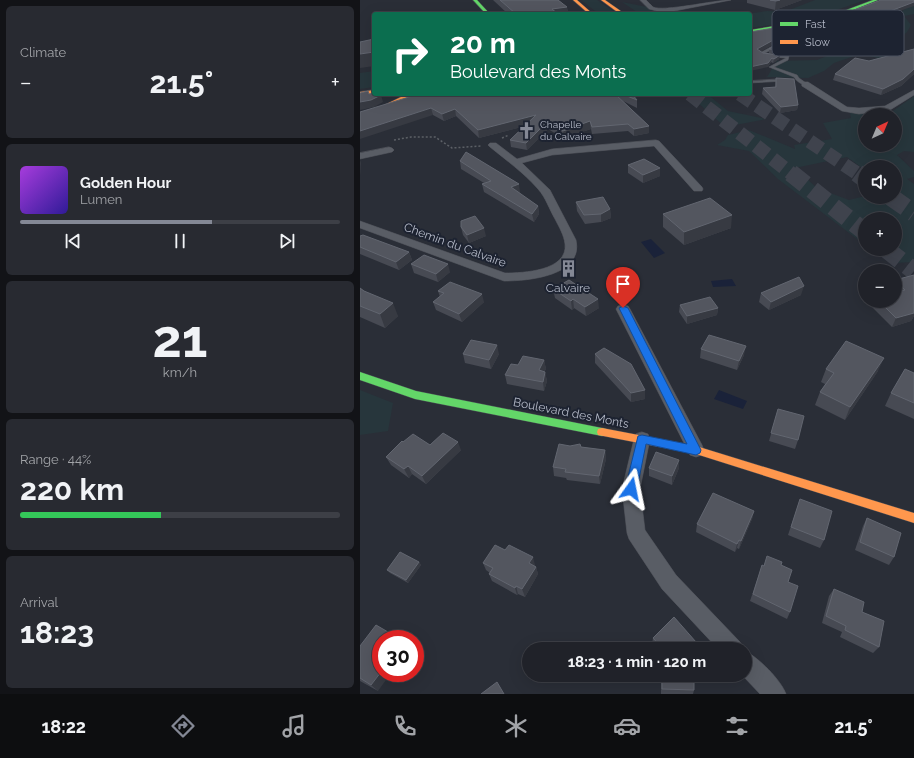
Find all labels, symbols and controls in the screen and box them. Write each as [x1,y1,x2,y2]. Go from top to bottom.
legend [772,10,904,56]
text: Fast [805,18,826,31]
text: 20 m [450,27,516,60]
icon: right [384,28,436,80]
text: Slow [805,36,830,49]
text: Climate [20,45,66,60]
text: Boulevard des Monts [450,61,626,82]
text: 21.5° [150,65,213,100]
text: − [20,69,32,95]
text: + [331,69,340,95]
north arrow [858,108,902,152]
map controls [858,108,902,308]
place label: Chapelle du Calvaire [540,119,592,142]
church icon: Chapelle du Calvaire [517,120,537,140]
button: sound [858,160,902,204]
text: Golden Hour [80,174,171,192]
text: Lumen [80,192,122,207]
button: + [858,212,902,256]
street label: Chemin du Calvaire [402,220,508,270]
icon: previous [62,230,84,252]
icon: pause [169,230,191,252]
icon: next [276,230,298,252]
building icon: Calvaire [558,259,578,279]
button: − [858,264,902,308]
pin [606,267,640,308]
icon: arrive [612,273,634,295]
place label: Calvaire [546,281,590,295]
text: 21 [152,308,208,369]
text: km/h [163,365,197,380]
street label: Boulevard des Monts [512,395,630,431]
text: Range · 44% [20,452,91,467]
position arrow [610,468,652,510]
text: 220 km [20,472,124,507]
text: Arrival [20,595,58,610]
text: 18:23 [20,615,94,650]
speed limit sign: 30 [372,630,424,682]
text: 18:23 · 1 min · 120 m [568,653,706,671]
icon: directions [169,712,197,740]
icon: music [280,712,308,740]
icon: phone [391,712,419,740]
icon: climate [502,712,530,740]
icon: car [613,712,641,740]
icon: filters [723,712,751,740]
text: 18:22 [41,716,86,737]
text: 21.5° [834,716,873,737]

